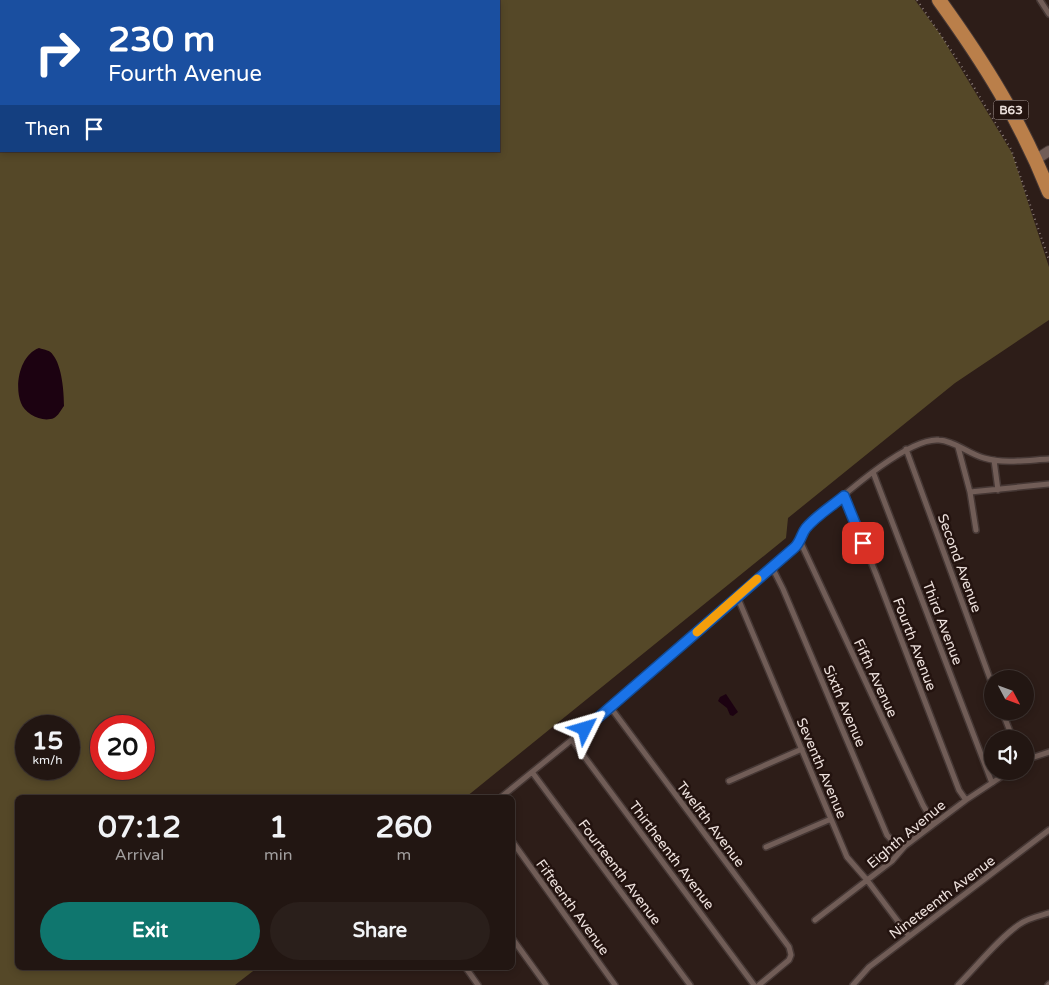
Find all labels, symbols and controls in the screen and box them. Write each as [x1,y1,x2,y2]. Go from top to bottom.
text: 230 m [108,19,215,61]
icon: right [25,20,90,85]
text: Fourth Avenue [108,61,262,87]
road number: B63 [994,100,1028,120]
icon: arrive [80,115,108,143]
text: Then [25,118,70,140]
street label: Second Avenue [934,512,985,615]
pin [842,522,884,564]
icon: arrive [849,529,877,557]
street label: Third Avenue [919,579,966,667]
street label: Fourth Avenue [889,595,940,693]
street label: Fifth Avenue [850,636,901,720]
street label: Sixth Avenue [820,663,869,750]
north arrow [984,670,1034,720]
map controls [984,670,1034,780]
position arrow [558,702,610,754]
speed limit sign: 20 [90,715,155,780]
street label: Seventh Avenue [793,715,850,821]
text: 15 [32,726,63,756]
button: sound [984,730,1034,780]
text: km/h [32,753,63,767]
street label: Twelfth Avenue [673,778,748,871]
street label: Eighth Avenue [864,797,949,872]
street label: Thirtheenth Avenue [625,798,718,913]
text: 07:12 [98,809,181,846]
text: 1 [269,809,288,846]
text: 260 [376,809,432,846]
street label: Fourteenth Avenue [574,816,665,928]
text: Arrival [115,845,164,865]
text: min [264,845,293,865]
text: m [396,845,411,865]
street label: Nineteenth Avenue [886,852,999,943]
street label: Fifteenth Avenue [532,856,613,959]
button: Exit [40,902,260,960]
button: Share [270,902,490,960]

